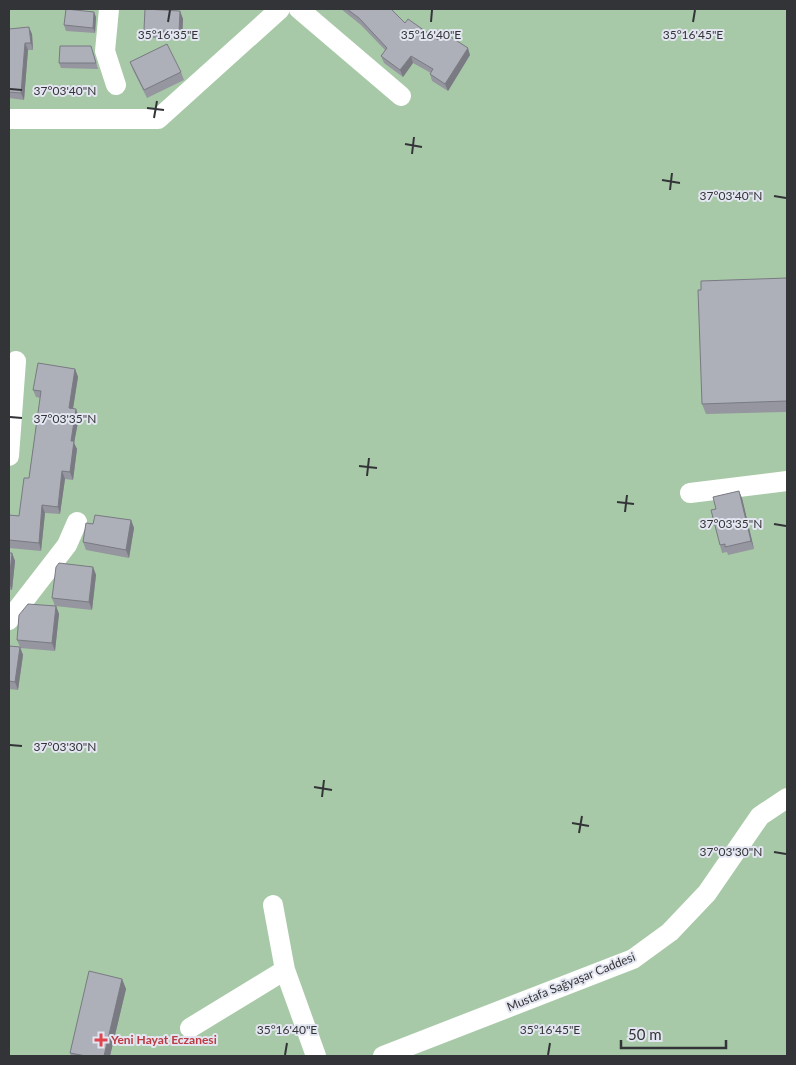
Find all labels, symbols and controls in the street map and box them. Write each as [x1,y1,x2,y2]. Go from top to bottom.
text: 35°16'35"E [138,27,198,42]
text: 35°16'40"E [401,27,461,42]
text: 35°16'45"E [663,27,723,42]
text: 37°03'40"N [34,83,96,98]
text: 37°03'40"N [700,188,762,203]
text: 37°03'35"N [34,411,96,426]
text: 37°03'35"N [700,516,762,531]
text: 37°03'30"N [34,739,96,754]
text: 37°03'30"N [700,844,762,859]
street label: Mustafa Sağyaşar Caddesi [504,949,637,1014]
scale bar [621,1018,726,1050]
text: 35°16'40"E [257,1022,317,1037]
text: 35°16'45"E [520,1022,580,1037]
text: 50 m [628,1025,662,1043]
place label: Yeni Hayat Eczanesi [110,1032,217,1047]
marker: Yeni Hayat Eczanesi [95,1034,107,1046]

